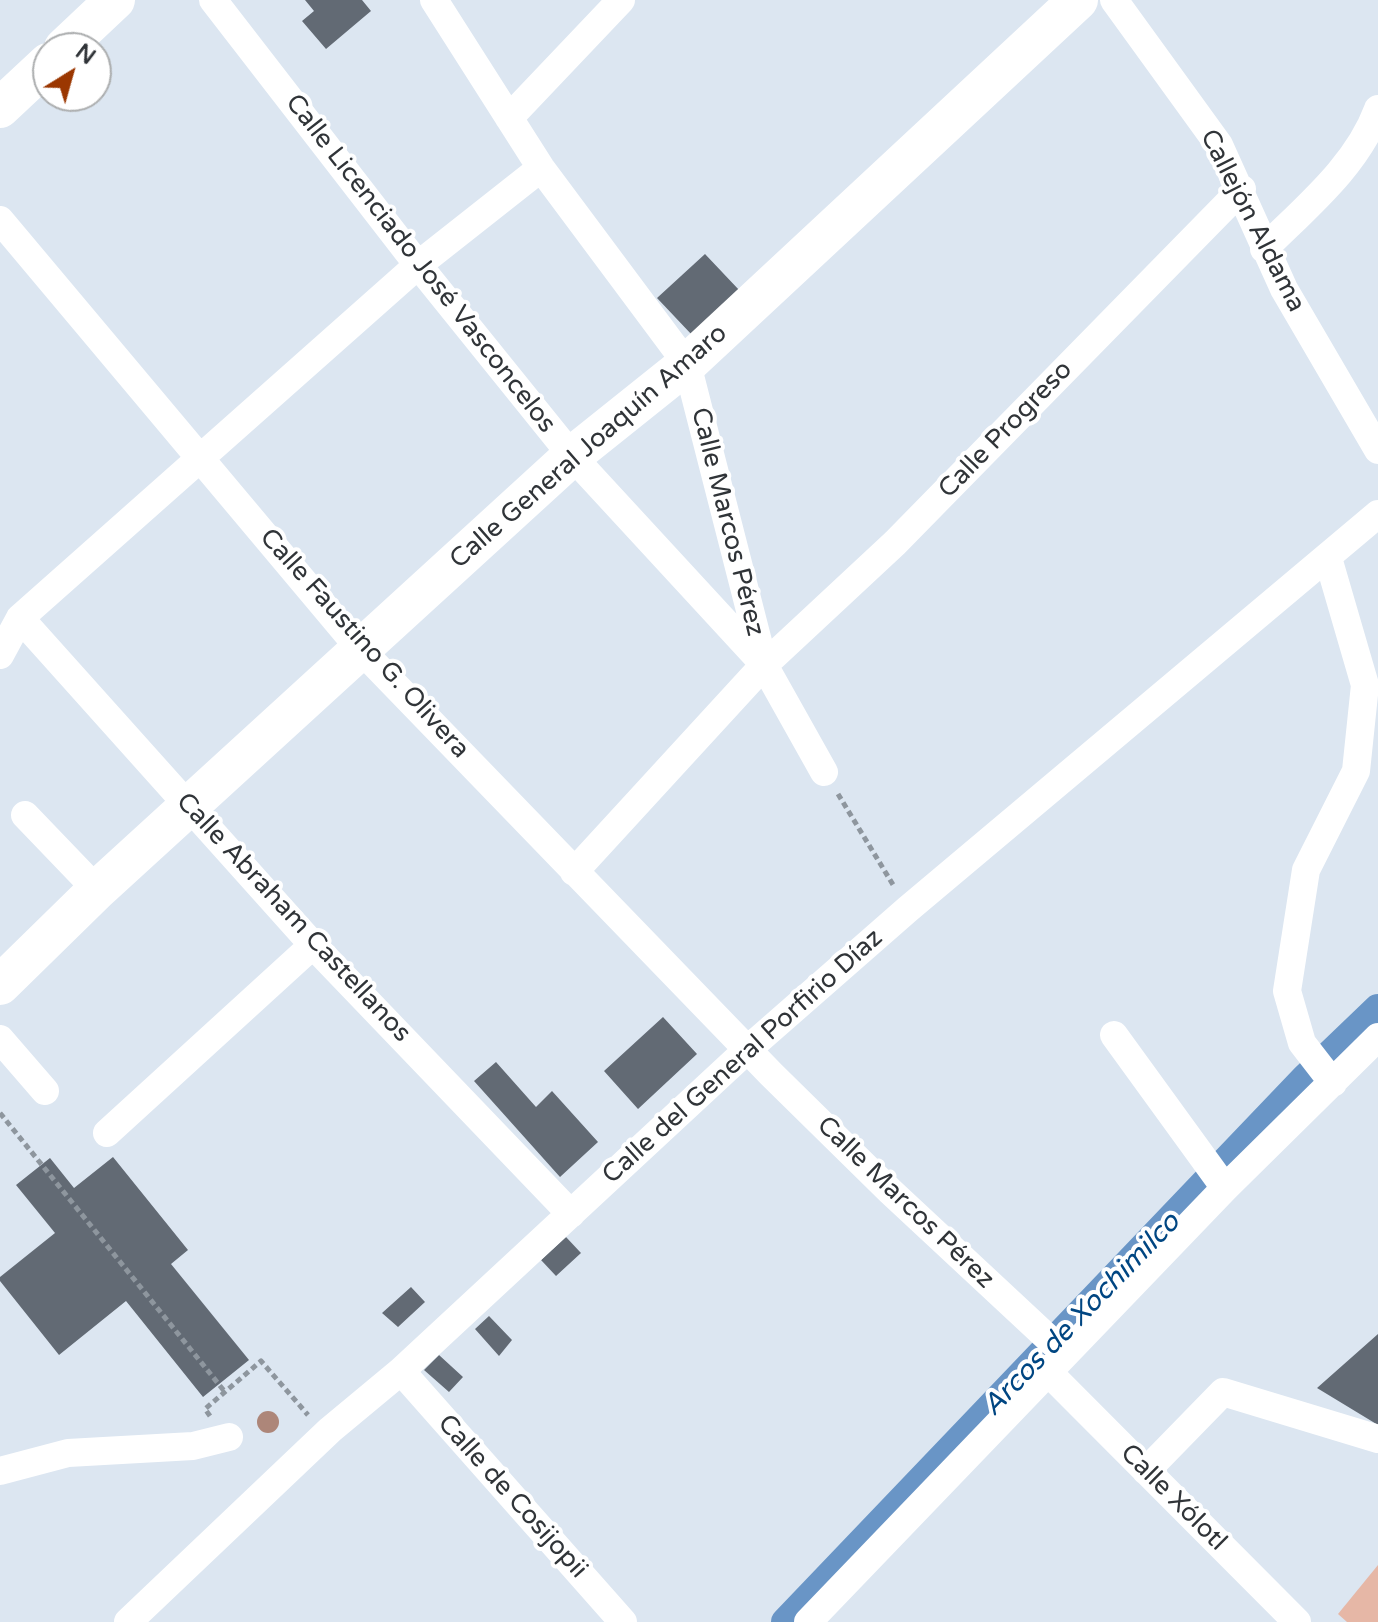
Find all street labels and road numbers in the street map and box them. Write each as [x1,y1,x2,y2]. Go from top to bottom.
street label: Calle Licenciado José Vasconcelos [278,89,562,439]
street label: Callejón Aldama [1193,125,1311,317]
street label: Calle General Joaquín Amaro [444,318,734,576]
street label: Calle Progreso [933,355,1079,505]
street label: Calle Marcos Pérez [684,405,770,639]
street label: Calle Faustino G. Olivera [253,523,475,765]
street label: Calle Abraham Castellanos [169,787,417,1049]
street label: Calle del General Porfirio Díaz [597,923,889,1191]
street label: Calle Marcos Pérez [810,1110,1000,1296]
street label: Calle de Cosijopii [430,1409,594,1585]
street label: Calle Xólotl [1113,1438,1233,1558]

